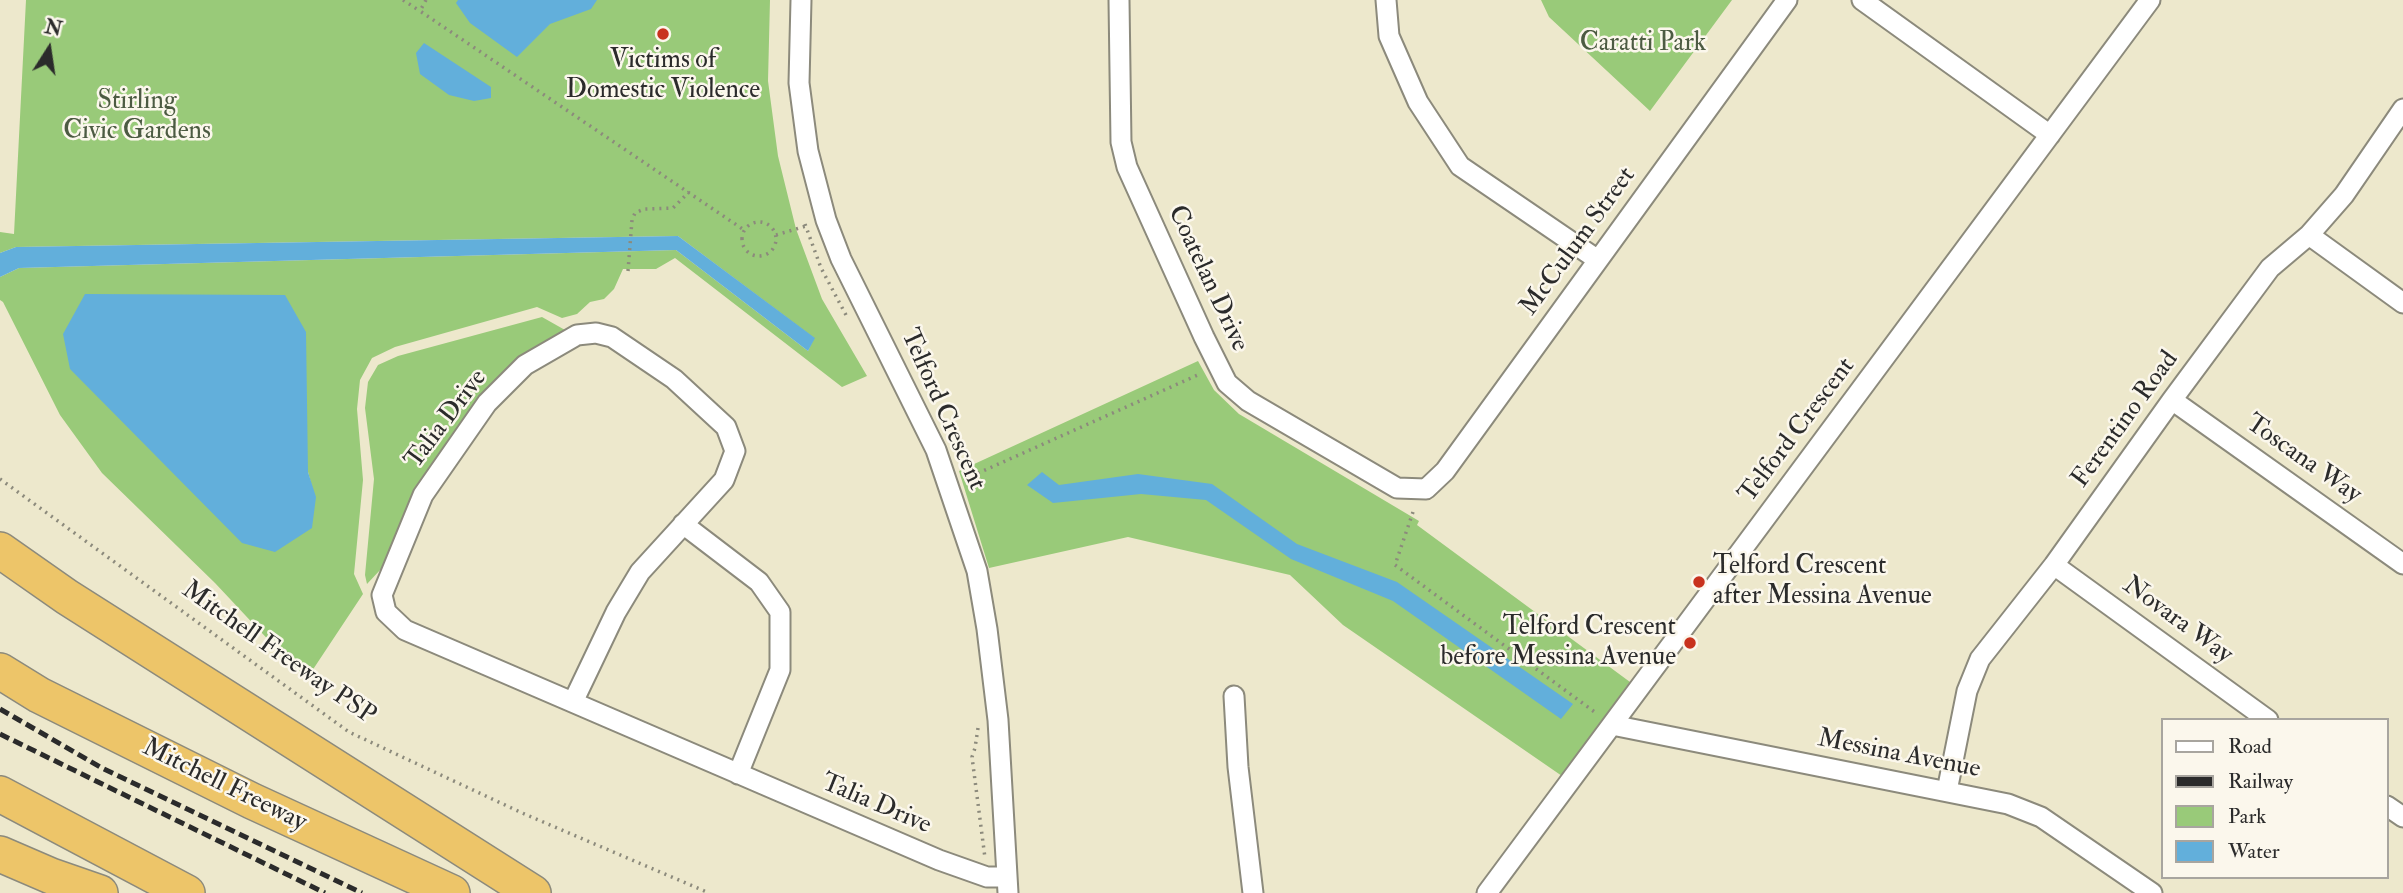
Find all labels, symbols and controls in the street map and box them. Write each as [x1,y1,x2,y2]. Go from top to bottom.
north arrow [14,14,84,84]
text: N [43,15,64,42]
marker: Victims of Domestic Violence [655,26,671,42]
park label: Caratti Park [1580,28,1706,60]
place label: Victims of Domestic Violence [566,45,760,106]
park label: Stirling Civic Gardens [63,86,211,148]
street label: McCulum Street [1515,162,1643,322]
street label: Coatelan Drive [1160,201,1254,357]
street label: Telford Crescent [892,324,992,496]
street label: Ferentino Road [2066,346,2186,494]
street label: Telford Crescent [1733,352,1863,510]
street label: Talia Drive [400,364,494,476]
street label: Toscana Way [2239,409,2367,511]
place label: Telford Crescent after Messina Avenue [1713,551,1932,612]
street label: Novara Way [2116,571,2238,671]
marker: Telford Crescent after Messina Avenue [1691,574,1707,590]
street label: Mitchell Freeway PSP [175,575,381,733]
place label: Telford Crescent before Messina Avenue [1440,612,1676,674]
marker: Telford Crescent before Messina Avenue [1682,635,1698,651]
legend [2162,718,2389,879]
street label: Messina Avenue [1815,724,1983,786]
street label: Mitchell Freeway [137,733,311,839]
text: Road [2228,733,2272,760]
street label: Talia Drive [816,768,936,842]
text: Railway [2228,768,2293,795]
text: Park [2228,803,2266,830]
text: Water [2228,838,2280,865]

